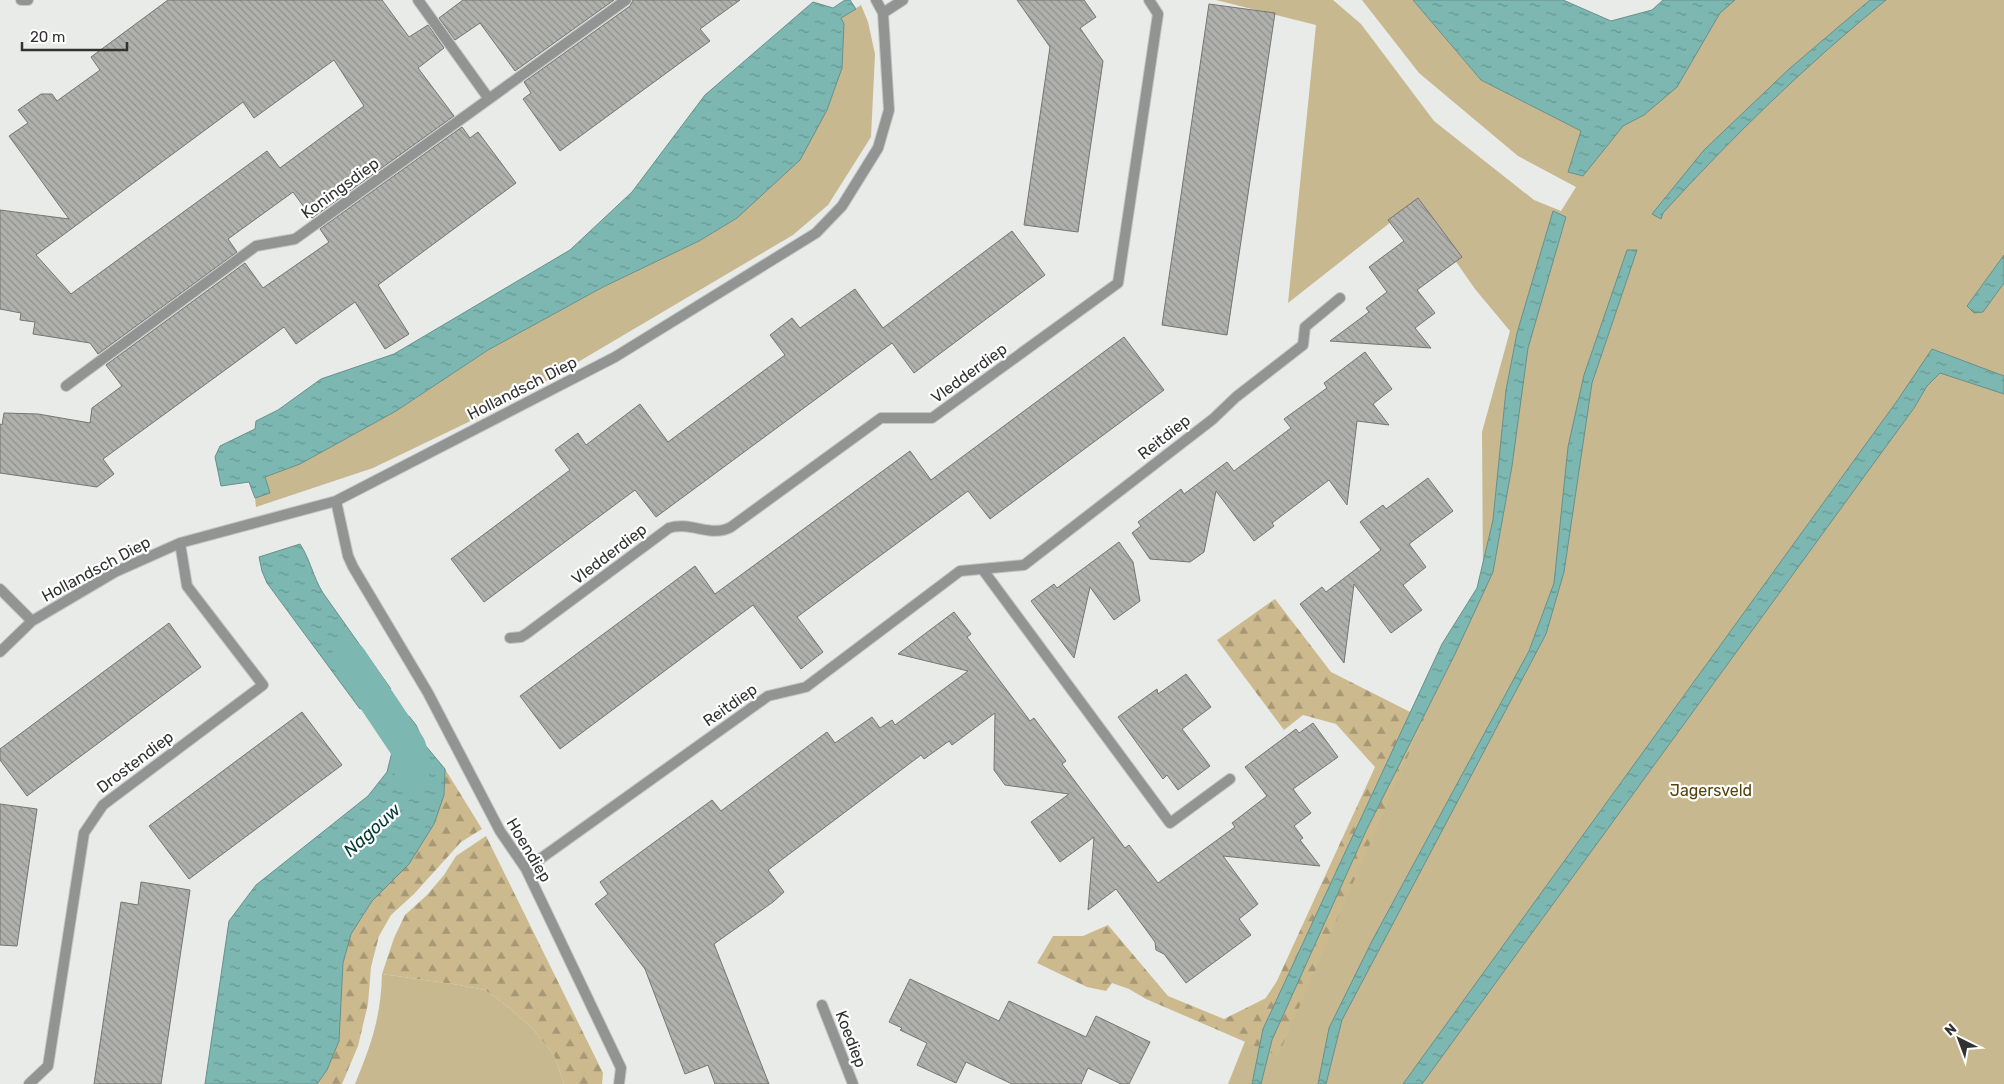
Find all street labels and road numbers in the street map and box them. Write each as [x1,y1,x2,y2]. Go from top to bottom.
street label: Koningsdiep [298,154,382,222]
street label: Vledderdiep [927,339,1011,407]
street label: Hollandsch Diep [464,352,580,424]
street label: Reitdiep [1134,411,1194,463]
street label: Vledderdiep [568,520,650,588]
street label: Hollandsch Diep [38,532,154,606]
street label: Reitdiep [699,680,761,730]
street label: Drostendiep [93,727,177,797]
street label: Hoendiep [503,815,555,885]
street label: Koediep [832,1008,870,1070]

